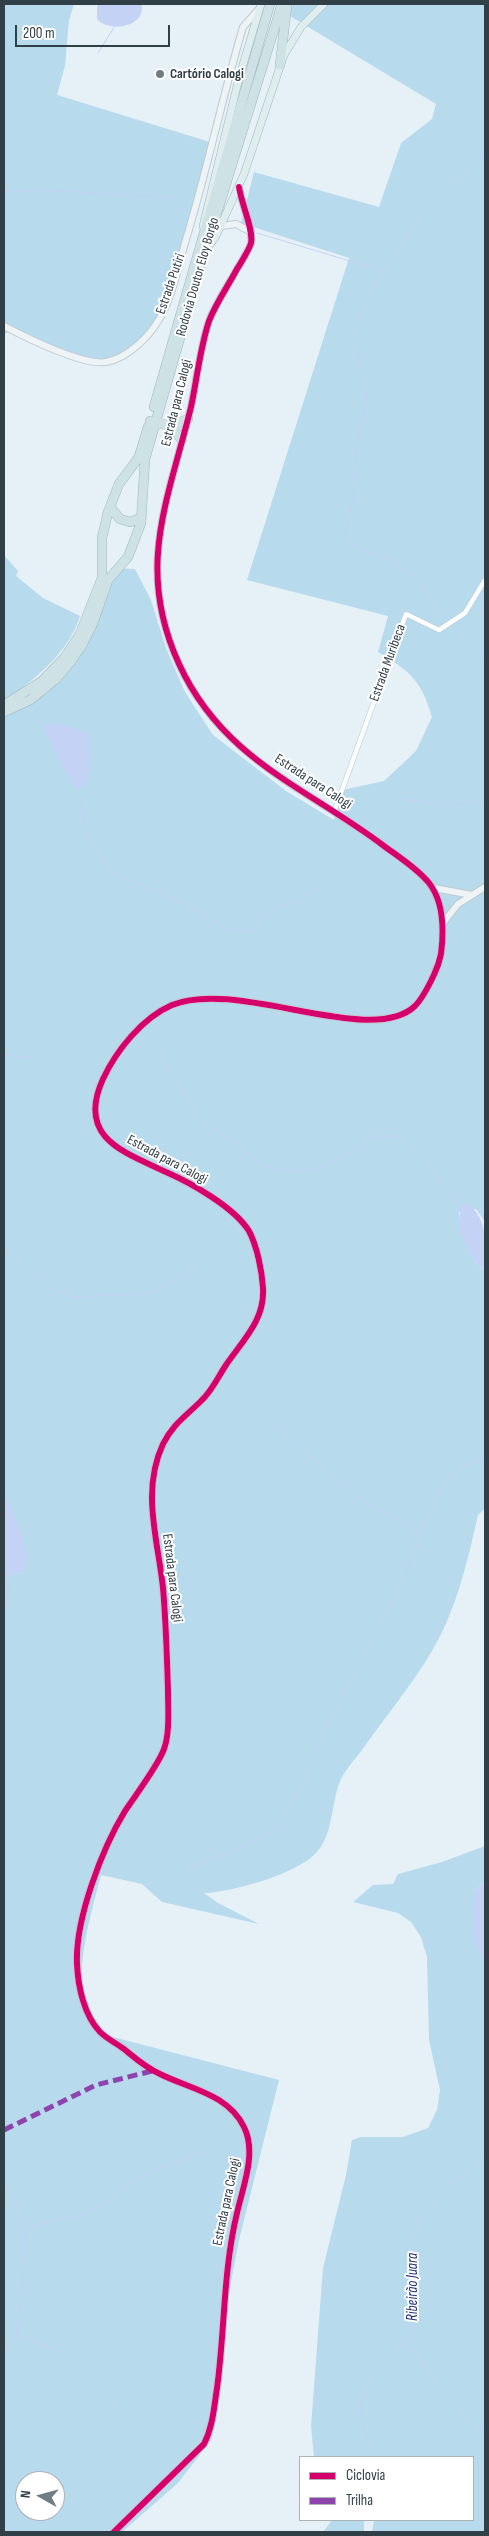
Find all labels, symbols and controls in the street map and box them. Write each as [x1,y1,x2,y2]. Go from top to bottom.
scale bar [18,15,172,47]
text: 200 m [23,24,55,43]
place label: Cartório Calogi [170,66,244,82]
marker: Cartório Calogi [154,68,166,80]
street label: Rodovia Doutor Eloy Borgo [173,216,223,338]
street label: Estrada Putiri [153,252,189,316]
street label: Estrada para Calogi [158,358,196,448]
street label: Estrada Muribeca [366,622,410,704]
street label: Estrada para Calogi [271,751,355,813]
street label: Estrada para Calogi [124,1132,210,1188]
street label: Estrada para Calogi [158,1533,186,1623]
street label: Estrada para Calogi [210,2157,244,2247]
water label: Ribeirão Juara [404,2253,422,2321]
legend [299,2456,474,2521]
text: Ciclovia [346,2466,385,2485]
north arrow [15,2471,65,2521]
text: N [17,2489,34,2499]
text: Trilha [346,2491,373,2510]

